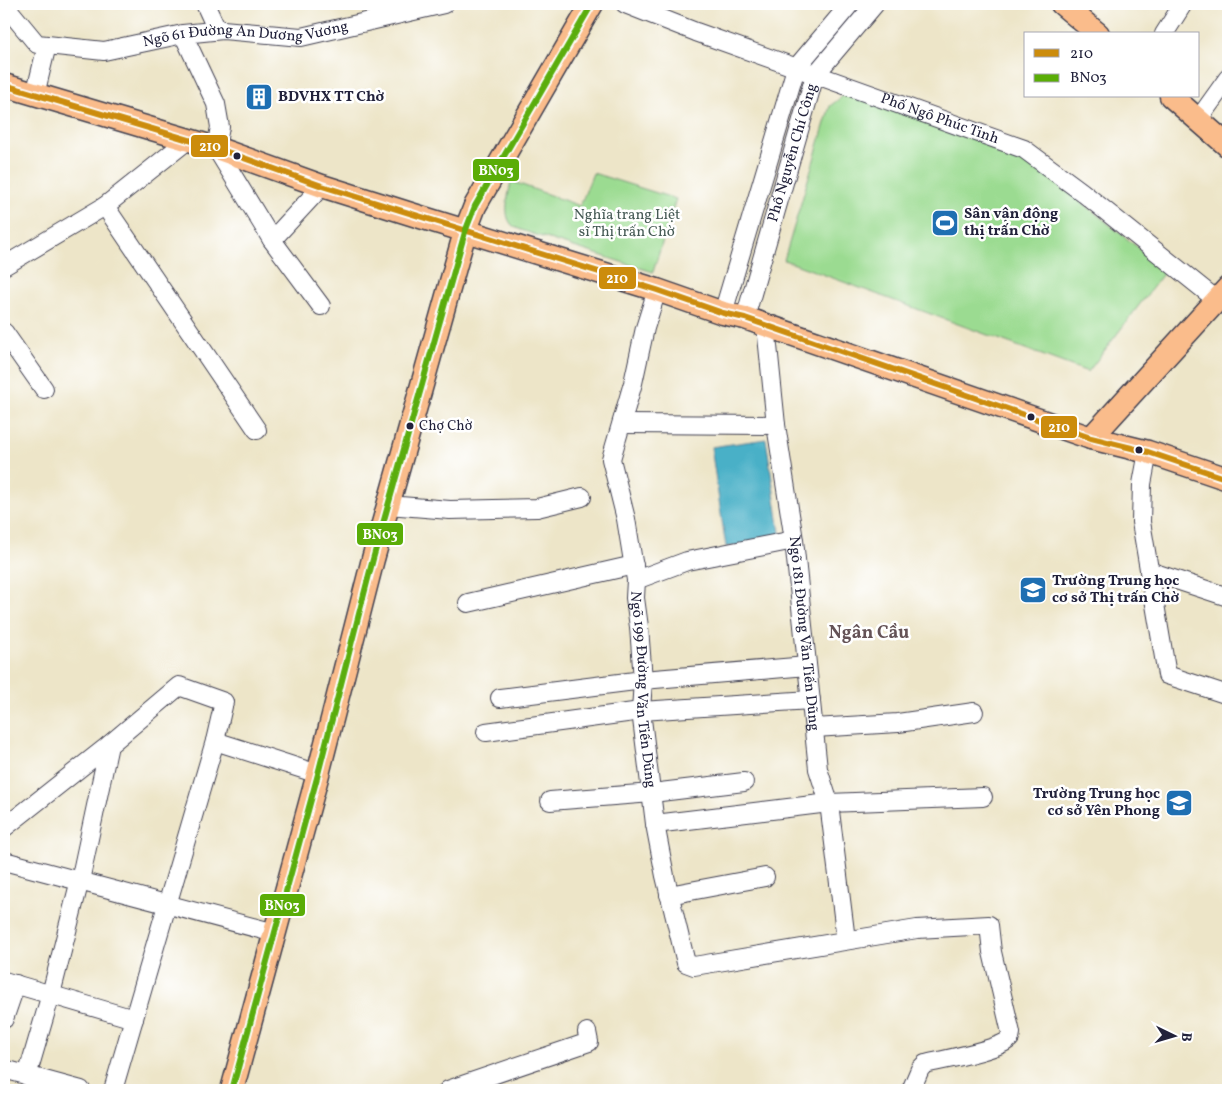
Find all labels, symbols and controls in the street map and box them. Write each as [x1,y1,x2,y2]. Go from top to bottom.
street label: Ngõ 61 Đường An Dương Vương [141,16,350,53]
legend [1024,32,1200,98]
text: 210 [1070,44,1093,65]
text: BN03 [1070,68,1107,89]
street label: Phố Nguyễn Chí Công [763,81,823,224]
building icon: BDVHX TT Chờ [244,82,274,112]
place label: BDVHX TT Chờ [278,87,385,108]
street label: Phố Ngô Phúc Tinh [878,88,1002,150]
line badge: 210 [190,134,229,158]
text: 210 [199,138,221,157]
unlabelled marker [232,151,242,161]
line badge: BN03 [472,158,520,182]
text: BN03 [478,162,514,181]
place label: Sân vận động thị trấn Chờ [964,204,1058,242]
park label: Nghĩa trang Liệt sĩ Thị trấn Chờ [574,205,680,243]
sports icon: Sân vận động thị trấn Chờ [930,208,960,238]
line badge: 210 [598,266,637,290]
text: 210 [606,270,628,289]
unlabelled marker [1026,412,1036,422]
line badge: 210 [1040,415,1078,439]
place label: Chợ Chờ [419,417,473,436]
text: 210 [1048,419,1070,438]
marker: Chợ Chờ [405,421,415,431]
unlabelled marker [1134,445,1144,455]
line badge: BN03 [356,522,404,546]
text: BN03 [362,526,398,545]
street label: Ngõ 181 Đường Văn Tiến Dũng [783,535,824,732]
place label: Trường Trung học cơ sở Thị trấn Chờ [1052,571,1179,609]
school or university icon: Trường Trung học cơ sở Thị trấn Chờ [1018,575,1048,605]
street label: Ngõ 199 Đường Văn Tiến Dũng [624,590,661,790]
district label: Ngân Cầu [829,621,909,646]
place label: Trường Trung học cơ sở Yên Phong [1033,784,1160,822]
school or university icon: Trường Trung học cơ sở Yên Phong [1164,788,1194,818]
line badge: BN03 [259,893,306,917]
text: BN03 [264,897,300,916]
north arrow [1150,1012,1200,1062]
text: B [1176,1031,1195,1043]

